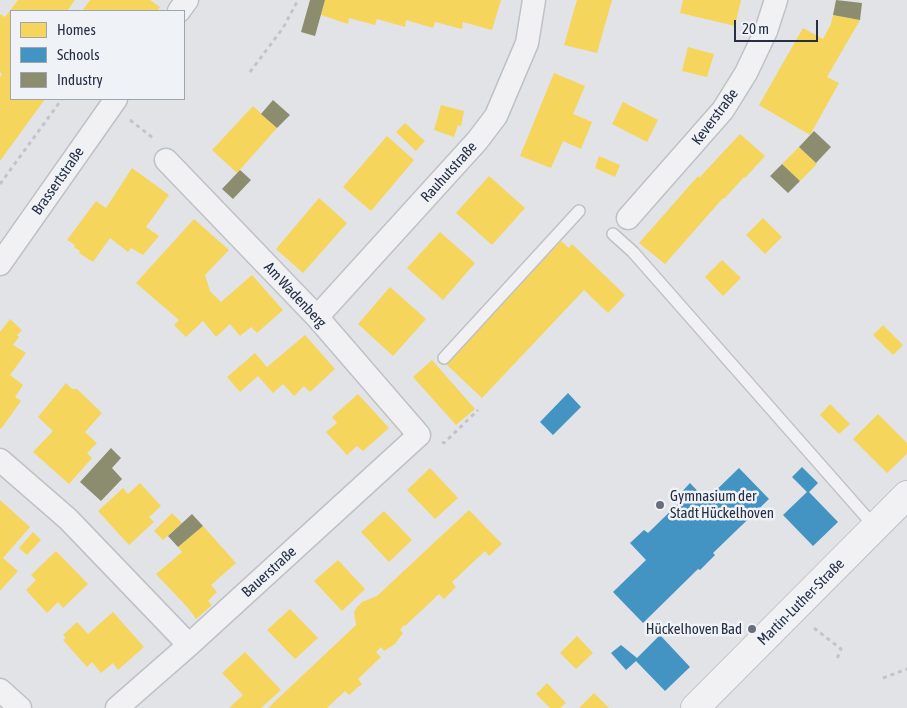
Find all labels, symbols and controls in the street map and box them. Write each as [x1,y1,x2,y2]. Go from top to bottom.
legend [10,10,185,100]
scale bar [737,10,821,42]
text: 20 m [742,20,769,37]
text: Homes [57,21,96,38]
text: Schools [57,46,100,63]
text: Industry [57,71,103,88]
street label: Keverstraße [688,85,742,149]
street label: Rauhutstraße [417,138,481,206]
street label: Brassertstraße [28,144,88,218]
street label: Am Wadenberg [260,258,330,332]
place label: Gymnasium der Stadt Hückelhoven [670,487,774,522]
marker: Gymnasium der Stadt Hückelhoven [654,499,666,511]
street label: Bauerstraße [238,543,300,601]
street label: Martin-Luther-Straße [754,555,848,649]
place label: Hückelhoven Bad [646,620,742,638]
marker: Hückelhoven Bad [746,623,758,635]

